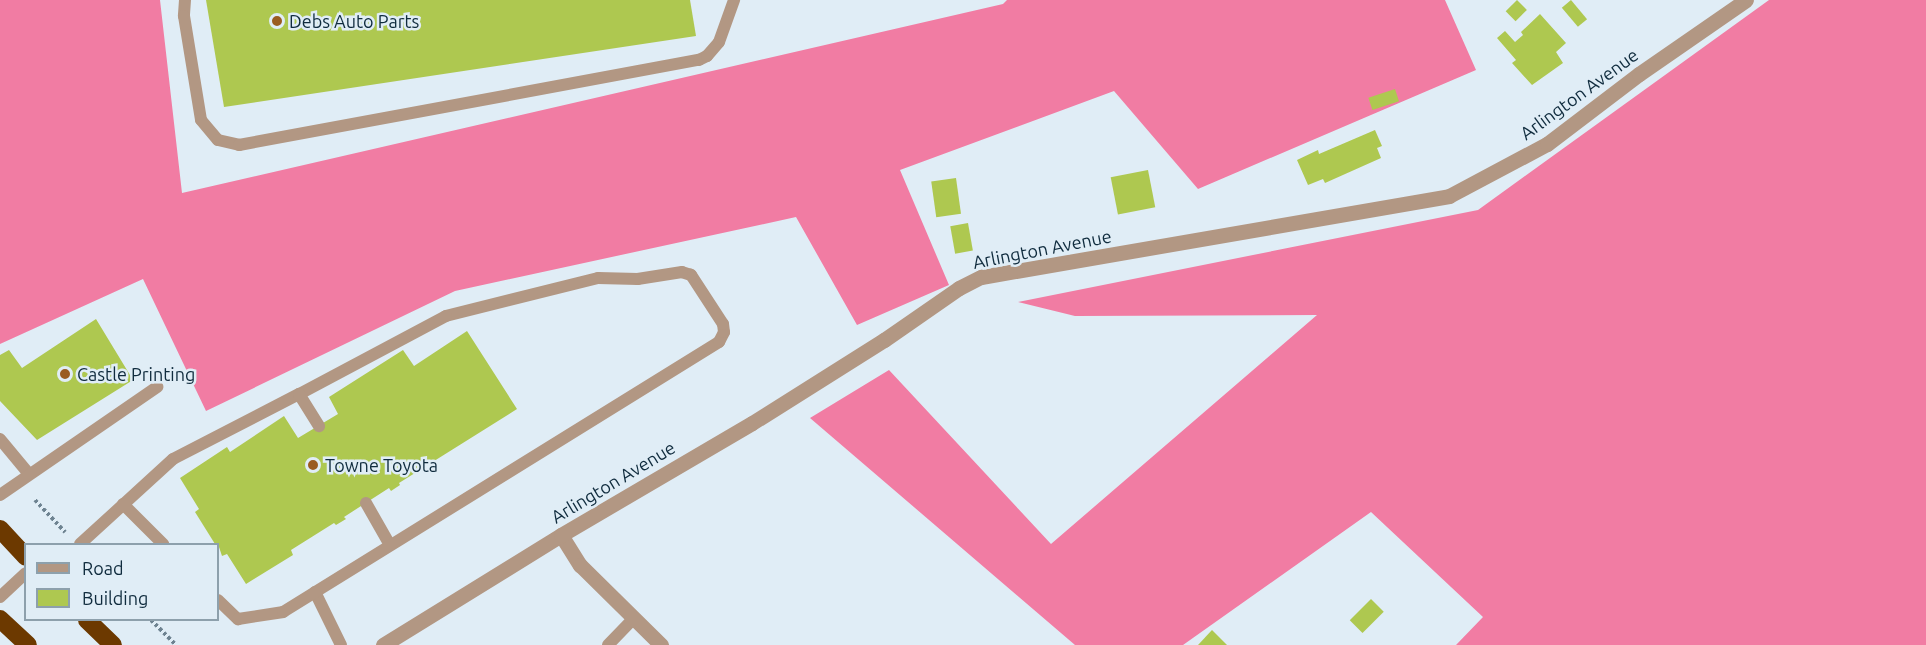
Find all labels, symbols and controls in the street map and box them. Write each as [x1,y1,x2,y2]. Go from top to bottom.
place label: Debs Auto Parts [289,10,419,32]
marker: Debs Auto Parts [270,14,284,28]
street label: Arlington Avenue [1516,44,1642,144]
street label: Arlington Avenue [971,225,1113,273]
place label: Castle Printing [77,363,195,385]
marker: Castle Printing [58,367,72,381]
street label: Arlington Avenue [547,436,679,528]
place label: Towne Toyota [325,454,438,476]
marker: Towne Toyota [306,458,320,472]
legend [24,543,219,621]
text: Road [82,558,124,578]
text: Building [82,588,148,608]

